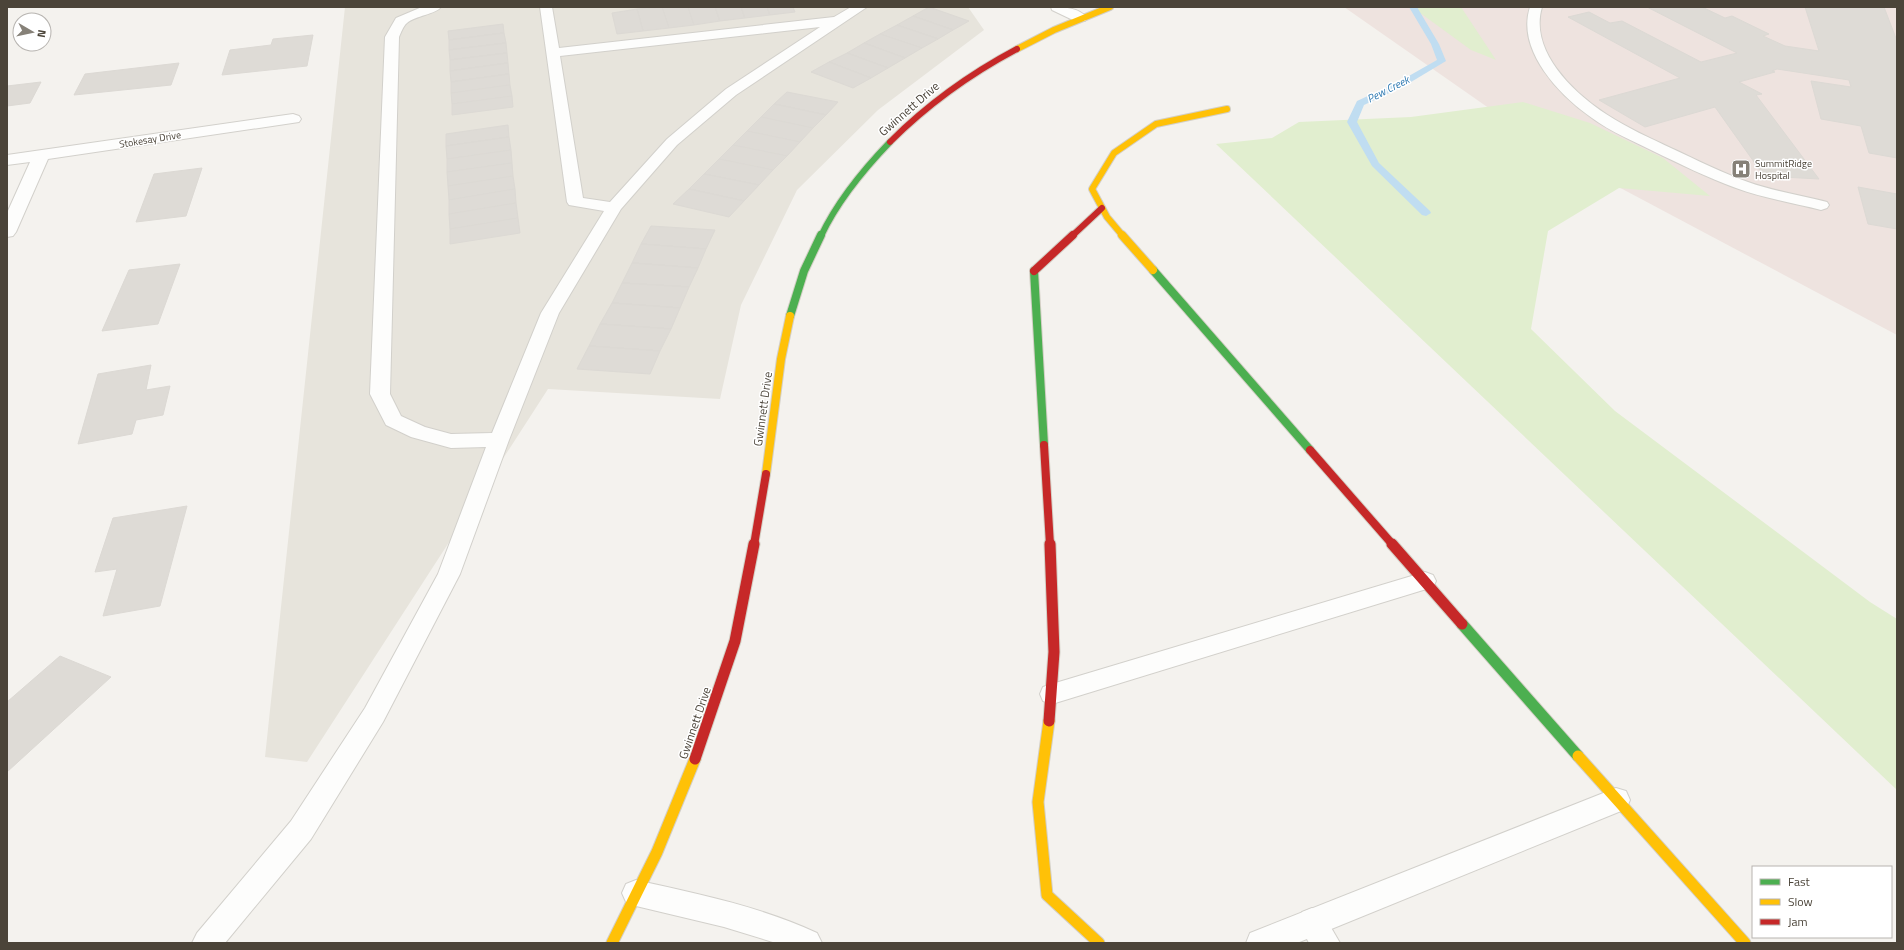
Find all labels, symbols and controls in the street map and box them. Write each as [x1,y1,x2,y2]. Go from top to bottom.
north arrow [12,12,52,52]
text: N [33,29,50,39]
water label: Pew Creek [1364,71,1413,106]
street label: Gwinnett Drive [874,77,943,140]
street label: Stokesay Drive [118,127,182,152]
place label: SummitRidge Hospital [1755,156,1812,183]
hospital icon: SummitRidge Hospital [1730,158,1752,180]
street label: Gwinnett Drive [748,370,777,448]
street label: Gwinnett Drive [673,684,716,762]
legend [1752,866,1892,938]
text: Fast [1788,872,1811,891]
text: Slow [1788,892,1813,911]
text: Jam [1788,912,1808,931]

